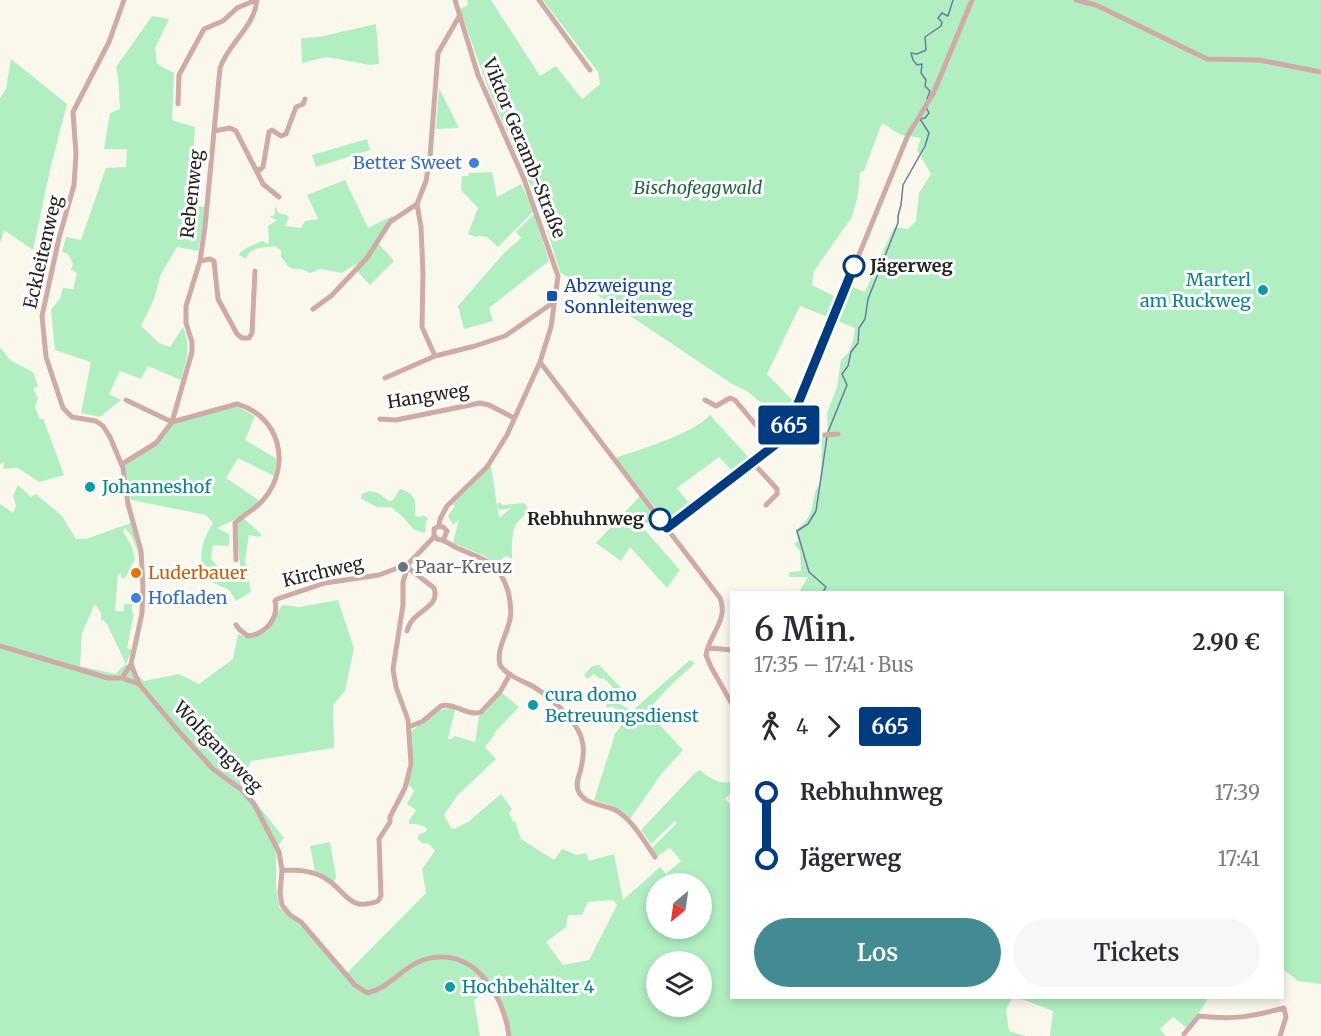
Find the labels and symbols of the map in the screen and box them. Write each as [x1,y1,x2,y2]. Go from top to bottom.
street label: Viktor Geramb-Straße [477,53,571,241]
street label: Rebenweg [175,148,208,240]
place label: Better Sweet [353,151,462,174]
marker: Better Sweet [467,156,481,170]
park label: Bischofeggwald [634,176,763,199]
street label: Eckleitenweg [18,193,67,311]
place label: Jägerweg [869,254,953,277]
marker: Jägerweg [843,255,865,277]
place label: Marterl am Ruckweg [1140,268,1251,312]
place label: Abzweigung Sonnleitenweg [563,274,693,318]
marker: Marterl am Ruckweg [1256,283,1270,297]
marker: Abzweigung Sonnleitenweg [545,289,559,303]
street label: Hangweg [385,378,471,413]
line badge: 665 [754,406,824,444]
place label: Johanneshof [101,475,212,498]
marker: Johanneshof [83,480,97,494]
place label: Rebhuhnweg [527,507,644,530]
marker: Rebhuhnweg [649,508,671,530]
street label: Kirchweg [280,551,366,592]
place label: Paar-Kreuz [415,555,512,578]
marker: Paar-Kreuz [396,560,410,574]
place label: Luderbauer [148,561,247,584]
marker: Luderbauer [129,566,143,580]
place label: Hofladen [148,586,228,609]
marker: Hofladen [129,591,143,605]
place label: cura domo Betreuungsdienst [545,683,699,727]
street label: Wolfgangweg [168,695,268,797]
marker: cura domo Betreuungsdienst [526,698,540,712]
north arrow [646,873,712,939]
place label: Hochbehälter 4 [462,975,595,998]
marker: Hochbehälter 4 [443,980,457,994]

